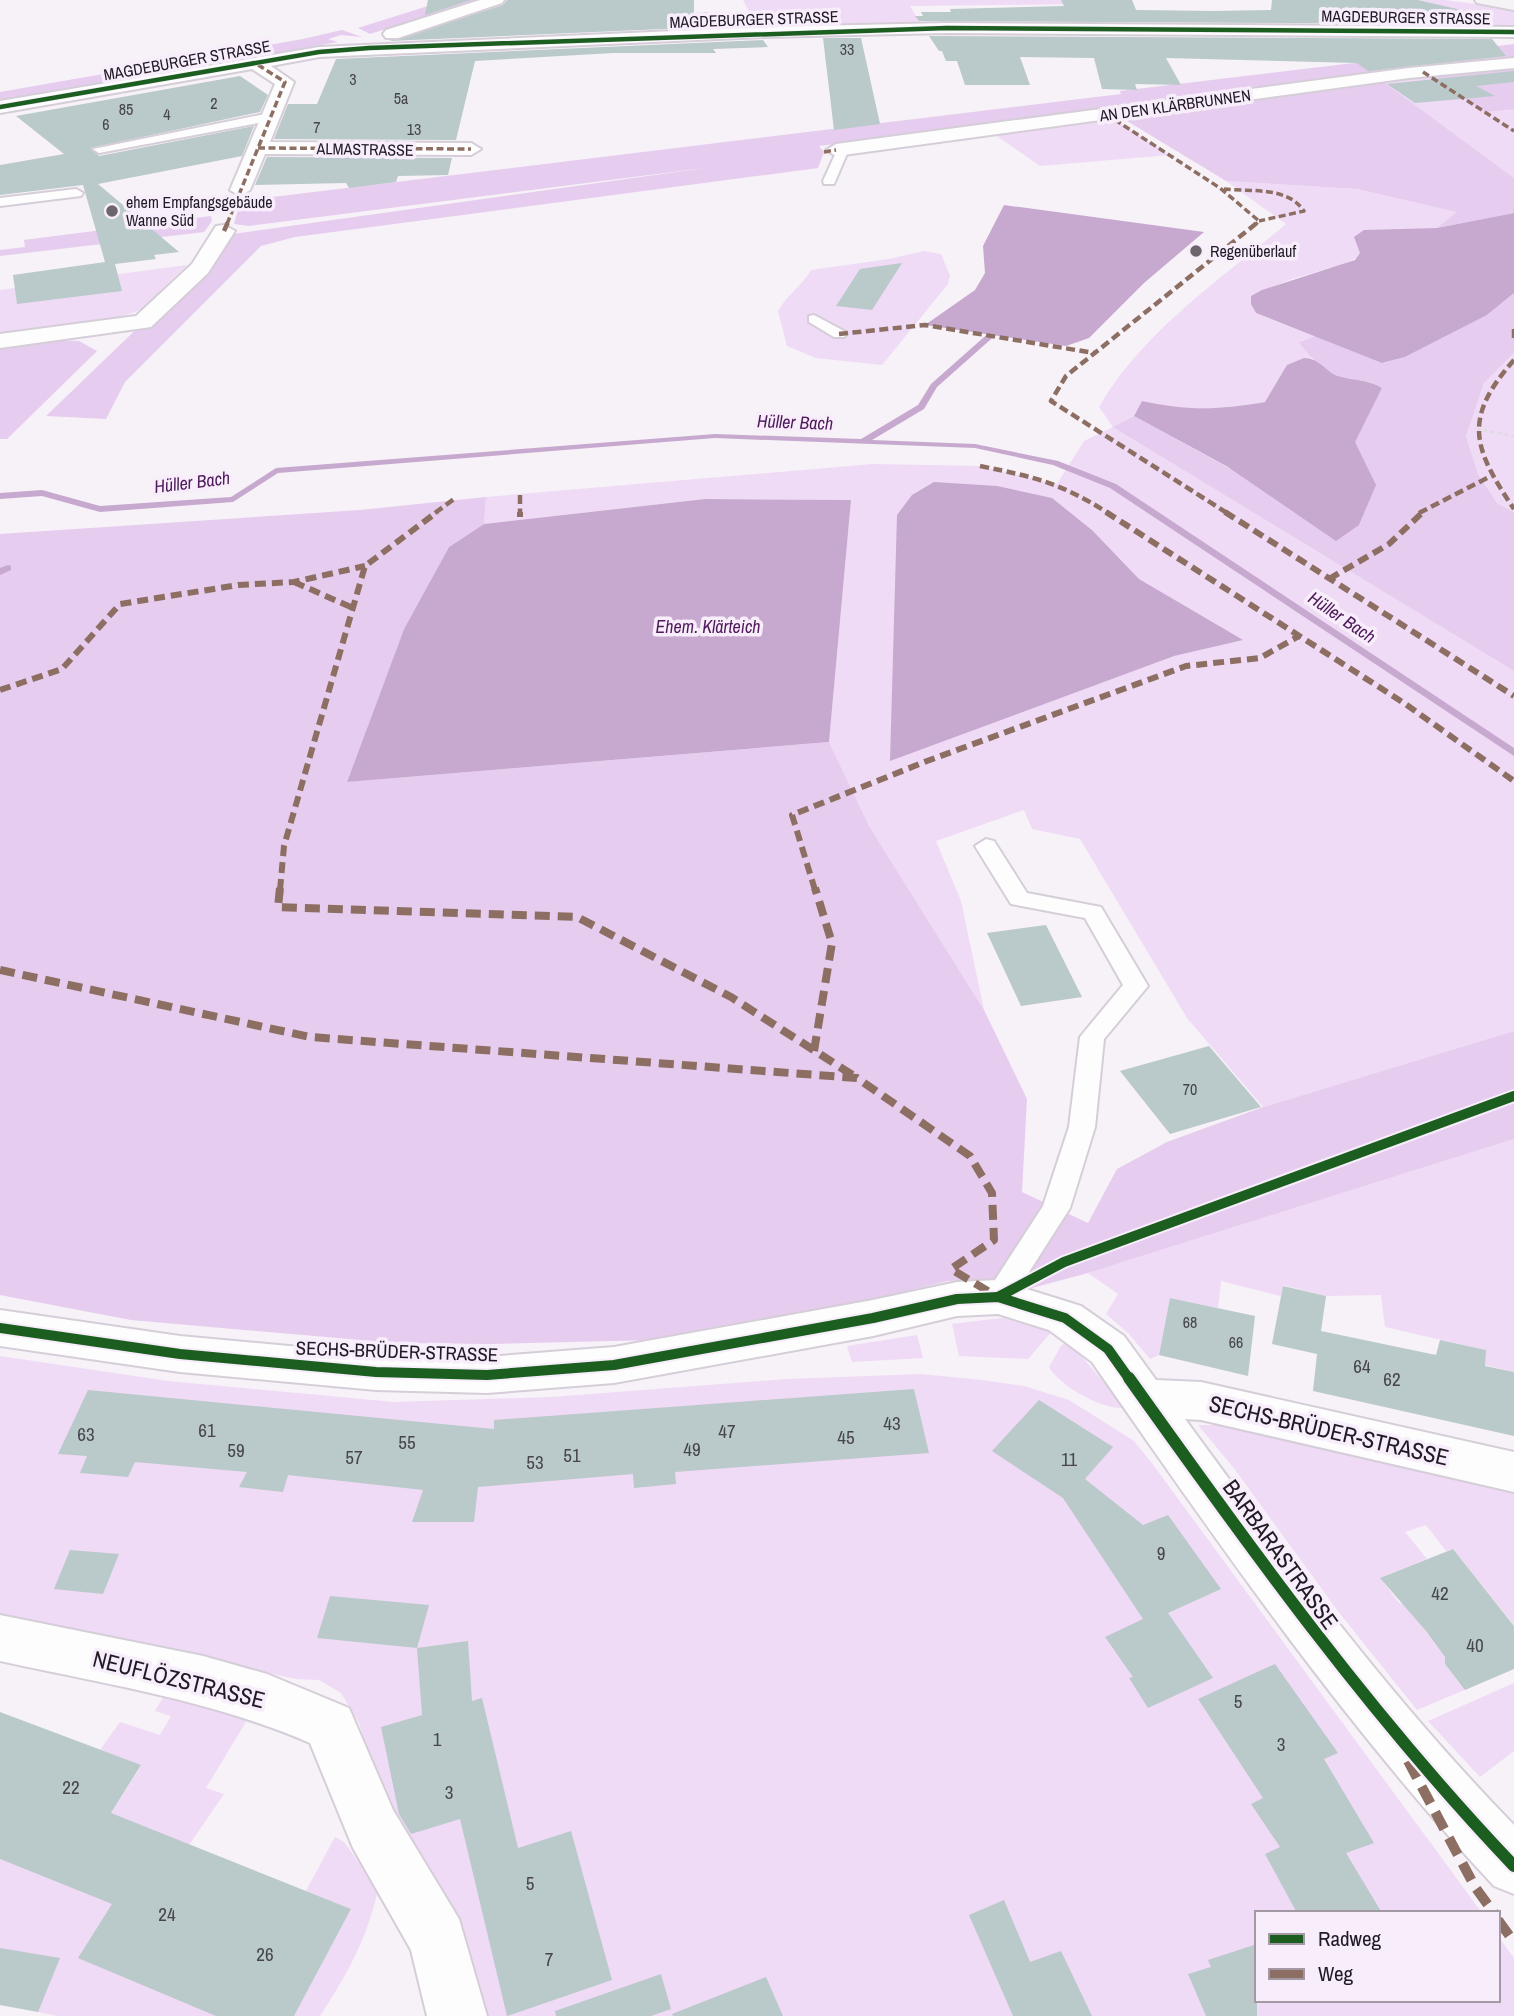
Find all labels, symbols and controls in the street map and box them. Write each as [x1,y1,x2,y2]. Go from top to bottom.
street label: MAGDEBURGER STRASSE [669,5,839,33]
street label: MAGDEBURGER STRASSE [1321,5,1491,29]
street label: MAGDEBURGER STRASSE [102,34,272,86]
house number: 33 [840,38,854,60]
house number: 3 [349,68,357,90]
street label: AN DEN KLÄRBRUNNEN [1097,84,1252,127]
house number: 5a [394,87,409,109]
house number: 2 [210,92,218,114]
house number: 85 [119,98,133,120]
house number: 4 [163,103,171,125]
house number: 6 [102,113,110,135]
house number: 7 [313,116,321,138]
house number: 13 [407,118,421,140]
street label: ALMASTRASSE [315,137,414,161]
place label: ehem Empfangsgebäude Wanne Süd [126,191,273,231]
marker: ehem Empfangsgebäude Wanne Süd [104,203,120,219]
place label: Regenüberlauf [1210,240,1296,262]
marker: Regenüberlauf [1188,243,1204,259]
water label: Hüller Bach [756,408,834,436]
water label: Hüller Bach [153,465,231,499]
water label: Hüller Bach [1303,585,1381,649]
water label: Ehem. Klärteich [655,614,761,639]
house number: 70 [1183,1078,1197,1100]
house number: 68 [1183,1311,1197,1333]
house number: 66 [1229,1331,1243,1353]
street label: SECHS-BRÜDER-STRASSE [295,1334,499,1368]
house number: 64 [1353,1353,1371,1379]
house number: 62 [1383,1366,1401,1392]
street label: SECHS-BRÜDER-STRASSE [1206,1387,1452,1473]
house number: 43 [883,1410,901,1436]
house number: 61 [198,1417,216,1443]
house number: 47 [718,1418,736,1444]
house number: 63 [77,1421,95,1447]
house number: 45 [837,1424,855,1450]
house number: 55 [398,1429,416,1455]
house number: 49 [683,1436,701,1462]
house number: 59 [227,1437,245,1463]
house number: 51 [563,1442,581,1468]
house number: 57 [345,1444,363,1470]
house number: 11 [1061,1446,1077,1472]
house number: 53 [526,1449,544,1475]
street label: BARBARASTRASSE [1216,1473,1346,1635]
house number: 9 [1157,1540,1165,1566]
house number: 42 [1431,1580,1449,1606]
house number: 40 [1466,1632,1484,1658]
street label: NEUFLÖZSTRASSE [90,1643,268,1715]
house number: 5 [1234,1688,1243,1714]
house number: 1 [433,1726,442,1752]
house number: 3 [1277,1731,1285,1757]
house number: 22 [62,1774,80,1800]
house number: 3 [445,1779,453,1805]
house number: 5 [526,1870,535,1896]
house number: 24 [158,1901,176,1927]
legend [1255,1911,1500,2002]
text: Radweg [1318,1924,1382,1953]
house number: 26 [256,1941,274,1967]
house number: 7 [545,1946,554,1972]
text: Weg [1318,1959,1354,1988]

